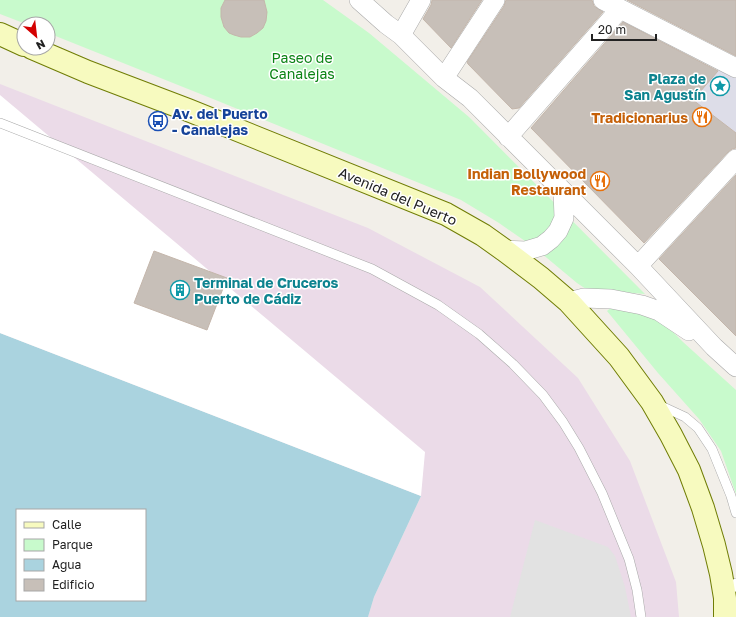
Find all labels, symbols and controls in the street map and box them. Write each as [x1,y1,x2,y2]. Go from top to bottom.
north arrow [16,16,56,56]
scale bar [592,16,656,42]
text: 20 m [598,22,626,37]
text: N [34,38,48,53]
park label: Paseo de Canalejas [269,49,335,82]
place label: Plaza de San Agustín [624,70,706,103]
place icon: Plaza de San Agustín [709,75,731,97]
place label: Av. del Puerto - Canalejas [172,105,268,138]
restaurant icon: Tradicionarius [691,106,713,128]
place label: Tradicionarius [591,109,688,126]
bus stop icon: Av. del Puerto - Canalejas [147,110,169,132]
street label: Avenida del Puerto [336,163,460,229]
place label: Indian Bollywood Restaurant [467,165,586,198]
restaurant icon: Indian Bollywood Restaurant [589,170,611,192]
place label: Terminal de Cruceros Puerto de Cádiz [194,274,339,307]
building icon: Terminal de Cruceros Puerto de Cádiz [169,279,191,301]
legend [16,509,146,601]
text: Calle [52,517,82,532]
text: Parque [52,537,93,552]
text: Agua [52,557,81,572]
text: Edificio [52,577,94,592]

